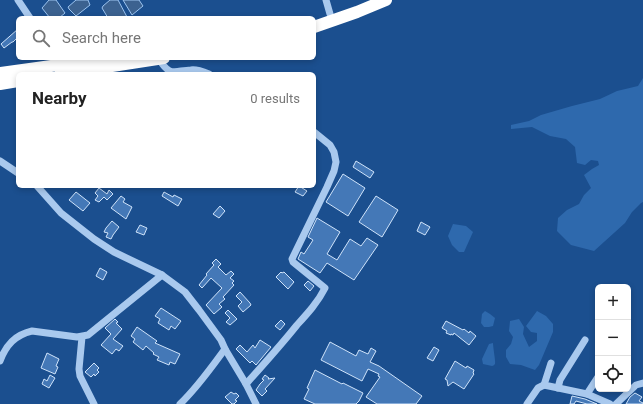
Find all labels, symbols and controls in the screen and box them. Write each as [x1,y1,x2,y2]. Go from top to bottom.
search box [16,16,316,60]
icon: search [30,27,52,49]
text: Search here [62,29,141,47]
text: Nearby [32,88,87,108]
text: 0 results [250,91,300,106]
map controls [595,284,631,392]
button: + [595,284,631,320]
button: − [595,320,631,356]
button: locate [595,356,631,392]

